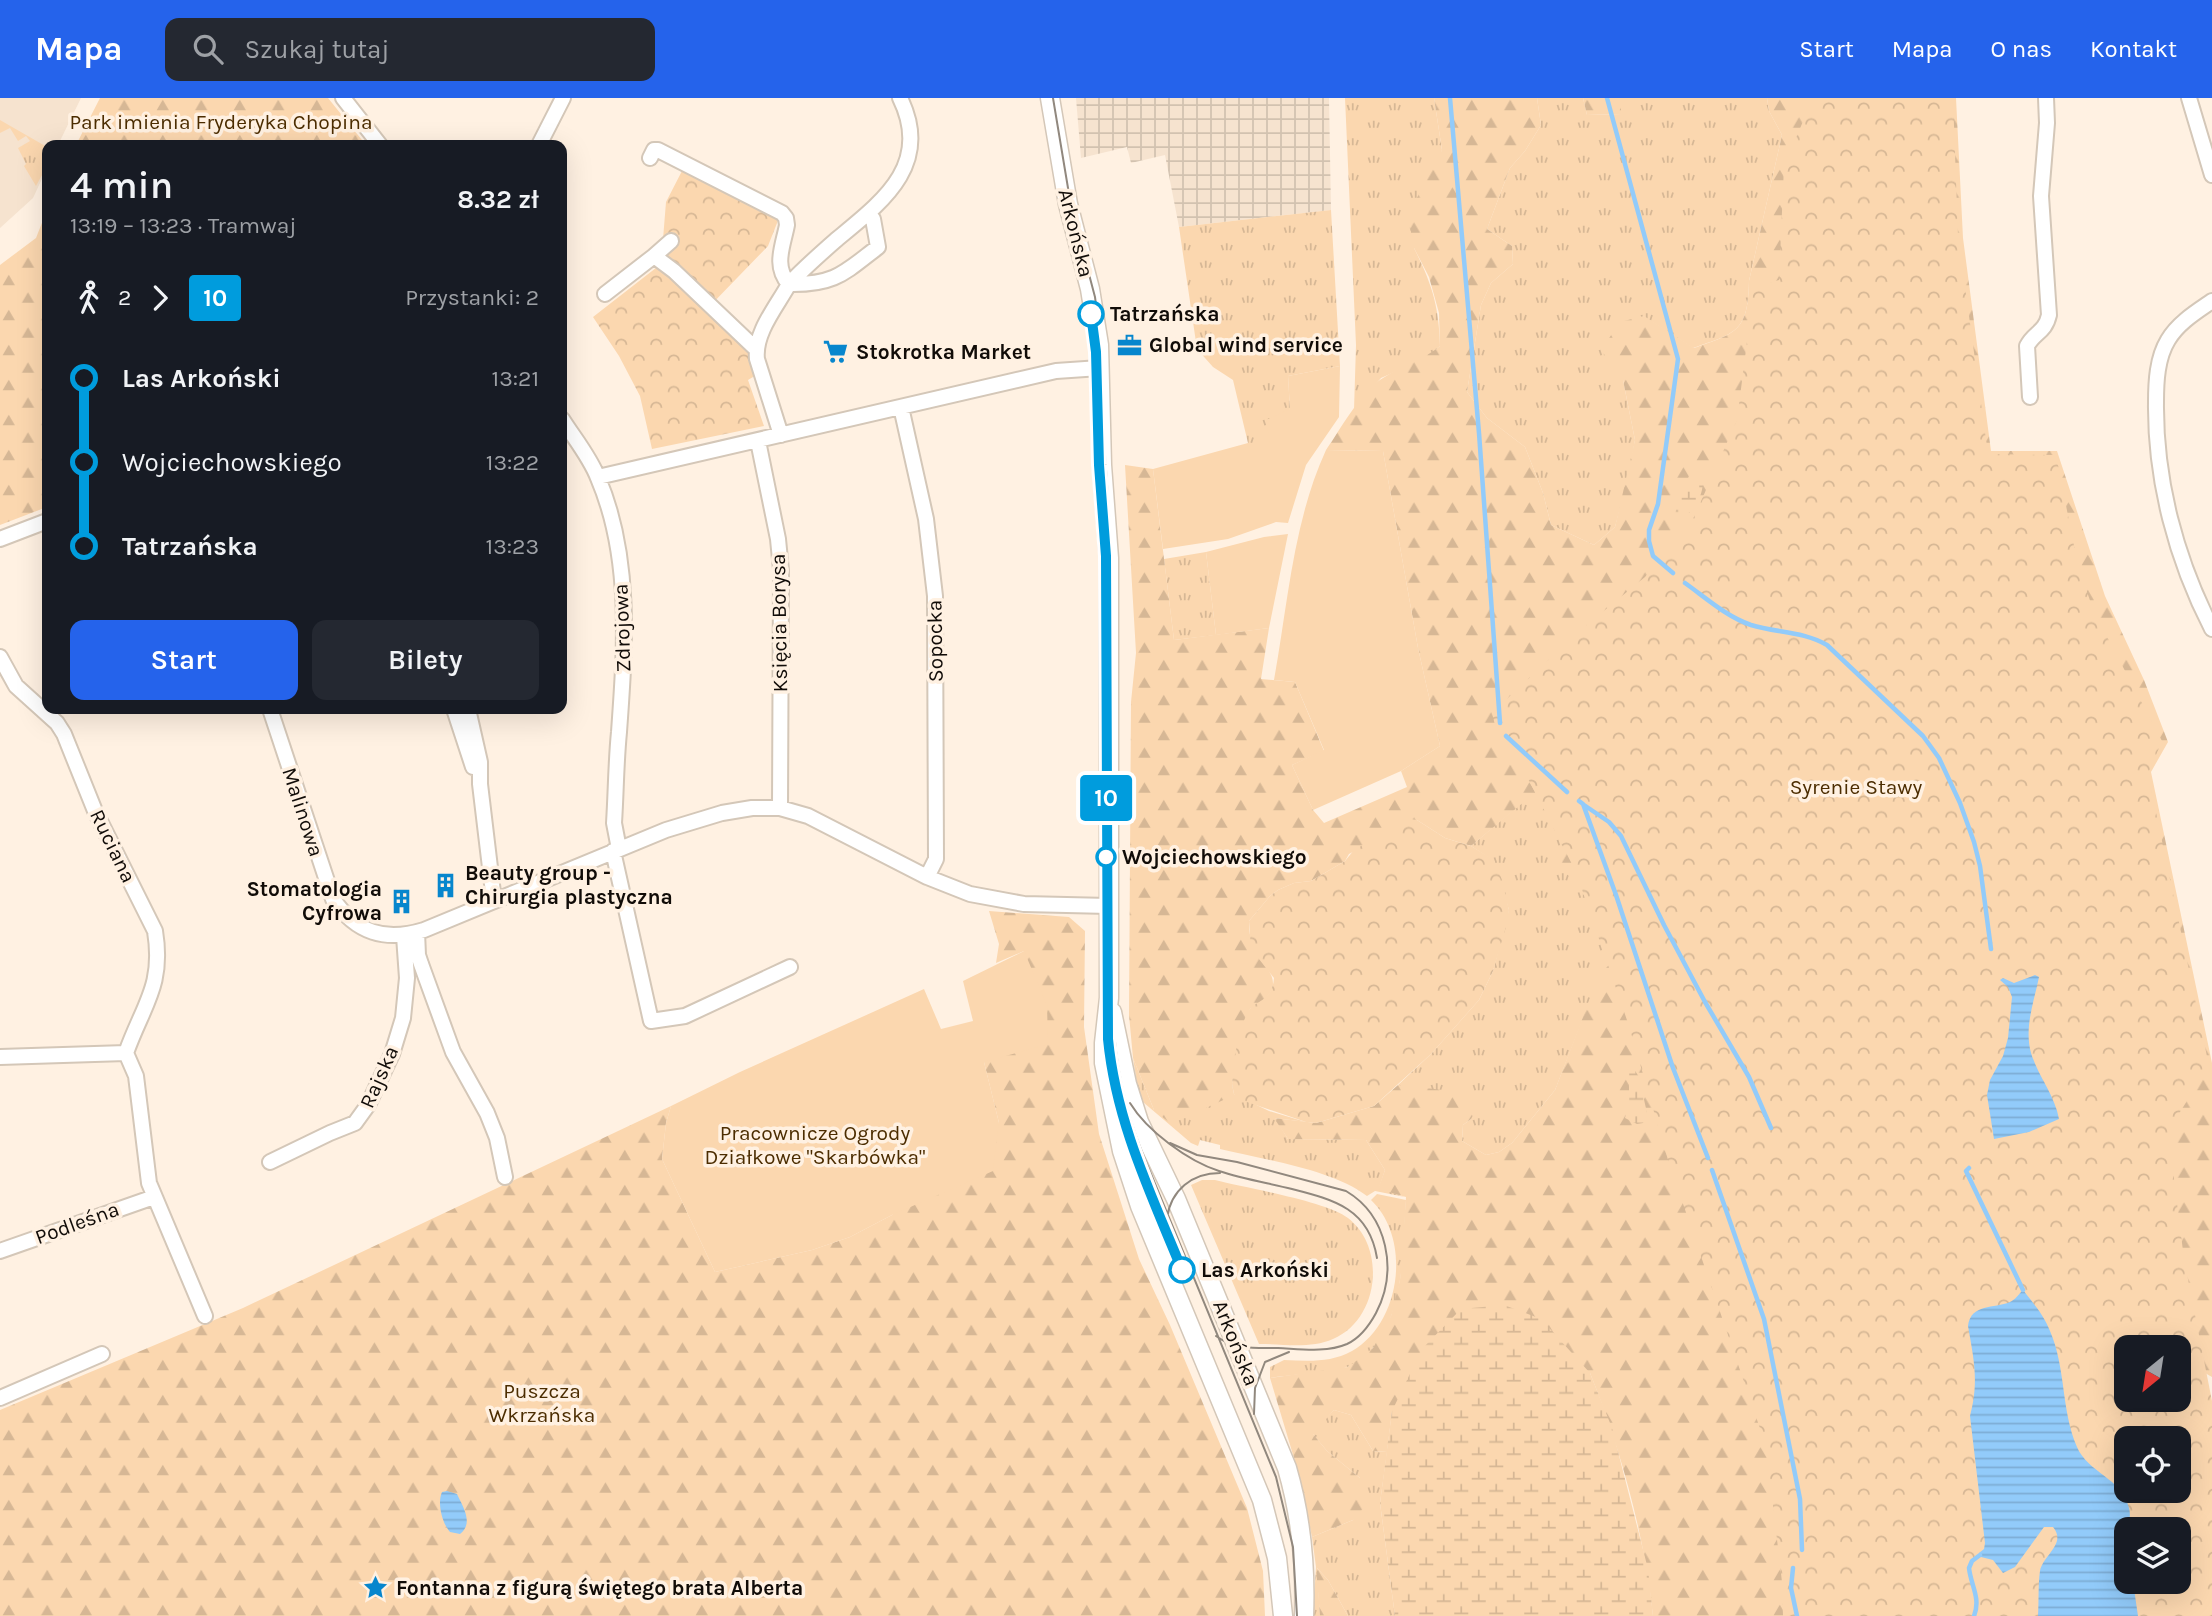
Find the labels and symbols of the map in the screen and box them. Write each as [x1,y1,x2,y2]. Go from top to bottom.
park label: Park imienia Fryderyka Chopina [69,110,373,134]
street label: Arkońska [1053,186,1099,280]
marker: Tatrzańska [1078,301,1104,327]
place label: Tatrzańska [1110,302,1220,326]
office icon: Global wind service [1115,331,1143,359]
place label: Global wind service [1149,333,1343,357]
supermarket icon: Stokrotka Market [822,338,850,366]
place label: Stokrotka Market [856,340,1031,364]
street label: Księcia Borysa [766,553,792,693]
street label: Zdrojowa [608,583,636,673]
street label: Sopocka [922,600,948,682]
street label: Malinowa [277,764,329,860]
line badge: 10 [1074,775,1138,821]
park label: Syrenie Stawy [1790,775,1923,799]
street label: Ruciana [85,805,141,887]
place label: Wojciechowskiego [1122,845,1307,869]
marker: Wojciechowskiego [1096,847,1116,867]
place label: Beauty group - Chirurgia plastyczna [465,861,673,909]
building icon: Beauty group - Chirurgia plastyczna [431,871,459,899]
place label: Stomatologia Cyfrowa [246,877,382,925]
building icon: Stomatologia Cyfrowa [388,887,416,915]
street label: Rajska [355,1042,403,1112]
park label: Pracownicze Ogrody Działkowe "Skarbówka" [705,1121,925,1169]
street label: Podleśna [32,1197,122,1249]
marker: Las Arkoński [1169,1257,1195,1283]
place label: Las Arkoński [1201,1258,1329,1282]
street label: Arkońska [1208,1297,1264,1389]
north arrow [2114,1335,2191,1412]
park label: Puszcza Wkrzańska [489,1379,595,1427]
place icon: Fontanna z figurą świętego brata Alberta [362,1574,390,1602]
place label: Fontanna z figurą świętego brata Alberta [396,1576,803,1600]

